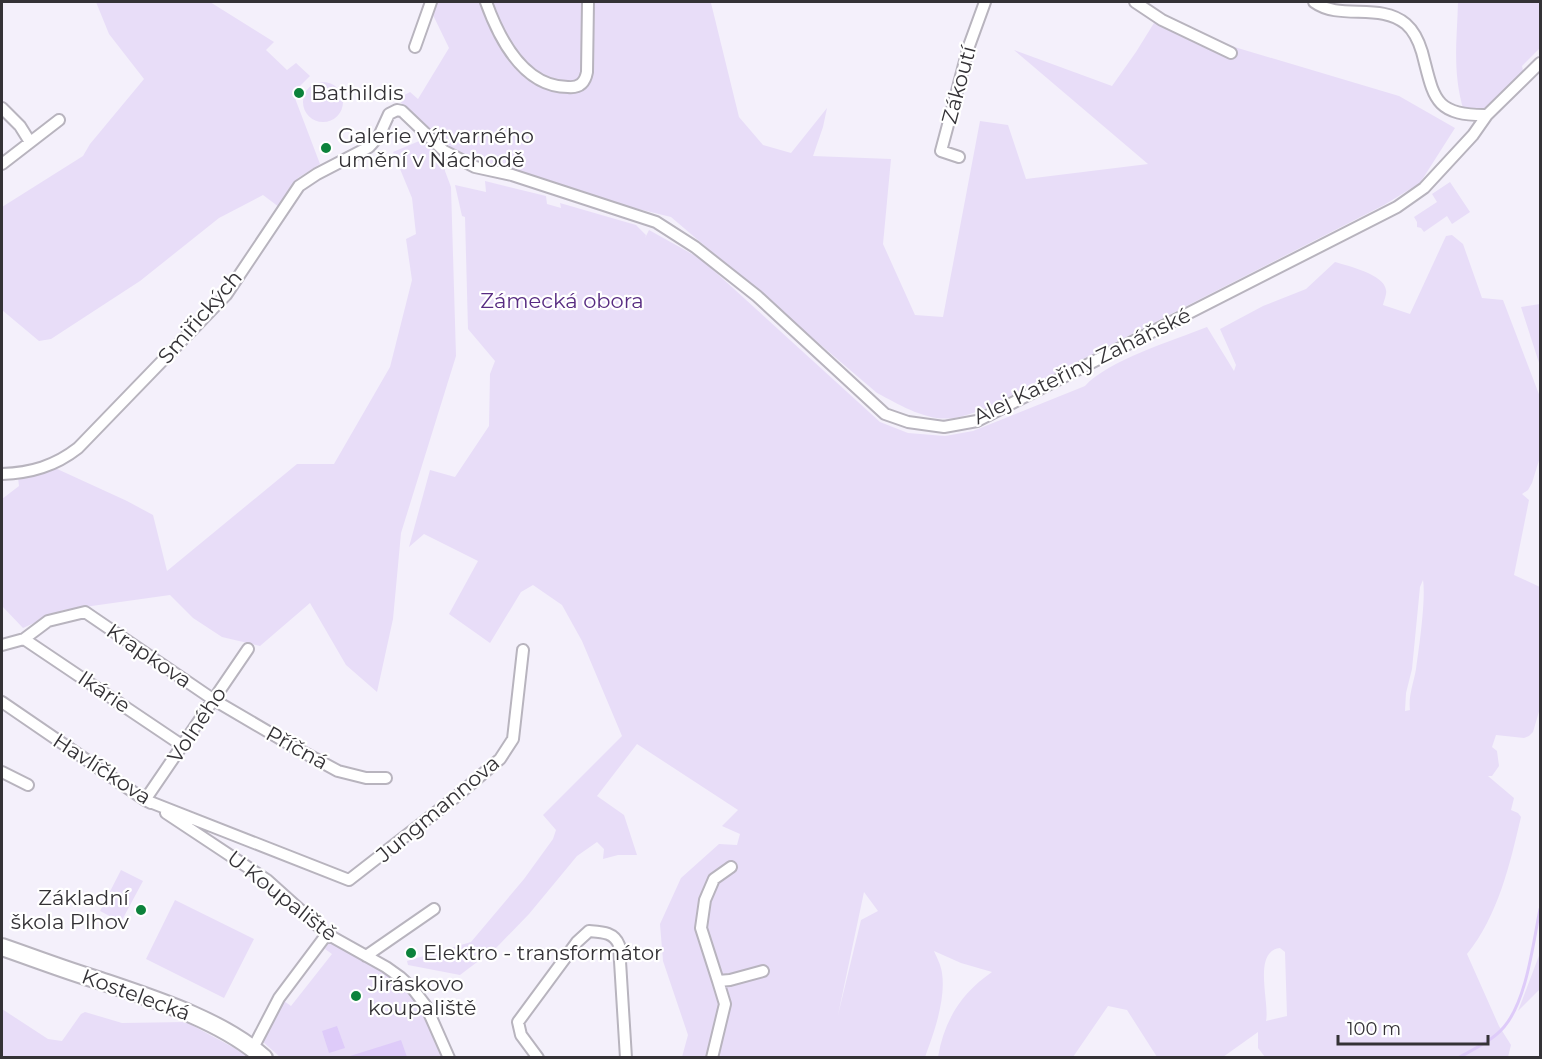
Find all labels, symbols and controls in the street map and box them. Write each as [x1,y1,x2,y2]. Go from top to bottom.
street label: Zákoutí [936,42,981,127]
place label: Bathildis [311,80,403,105]
marker: Bathildis [292,86,306,100]
place label: Galerie výtvarného umění v Náchodě [338,123,534,172]
marker: Galerie výtvarného umění v Náchodě [319,141,333,155]
street label: Smiřických [152,265,247,368]
park label: Zámecká obora [480,288,644,313]
street label: Alej Kateřiny Zaháňské [969,302,1195,429]
street label: Krapkova [102,618,197,693]
street label: Ikárie [73,665,135,718]
street label: Volného [162,682,231,768]
street label: Příčná [262,720,333,775]
street label: Havlíčkova [49,728,156,810]
street label: Jungmannova [370,750,504,868]
street label: U Koupaliště [222,845,342,946]
place label: Základní škola Plhov [11,885,130,934]
marker: Základní škola Plhov [134,903,148,917]
place label: Elektro - transformátor [423,940,663,965]
marker: Elektro - transformátor [404,946,418,960]
street label: Kostelecká [79,963,194,1026]
place label: Jiráskovo koupaliště [367,971,476,1020]
marker: Jiráskovo koupaliště [349,989,363,1003]
scale bar [1338,1008,1488,1046]
text: 100 m [1347,1018,1401,1040]

